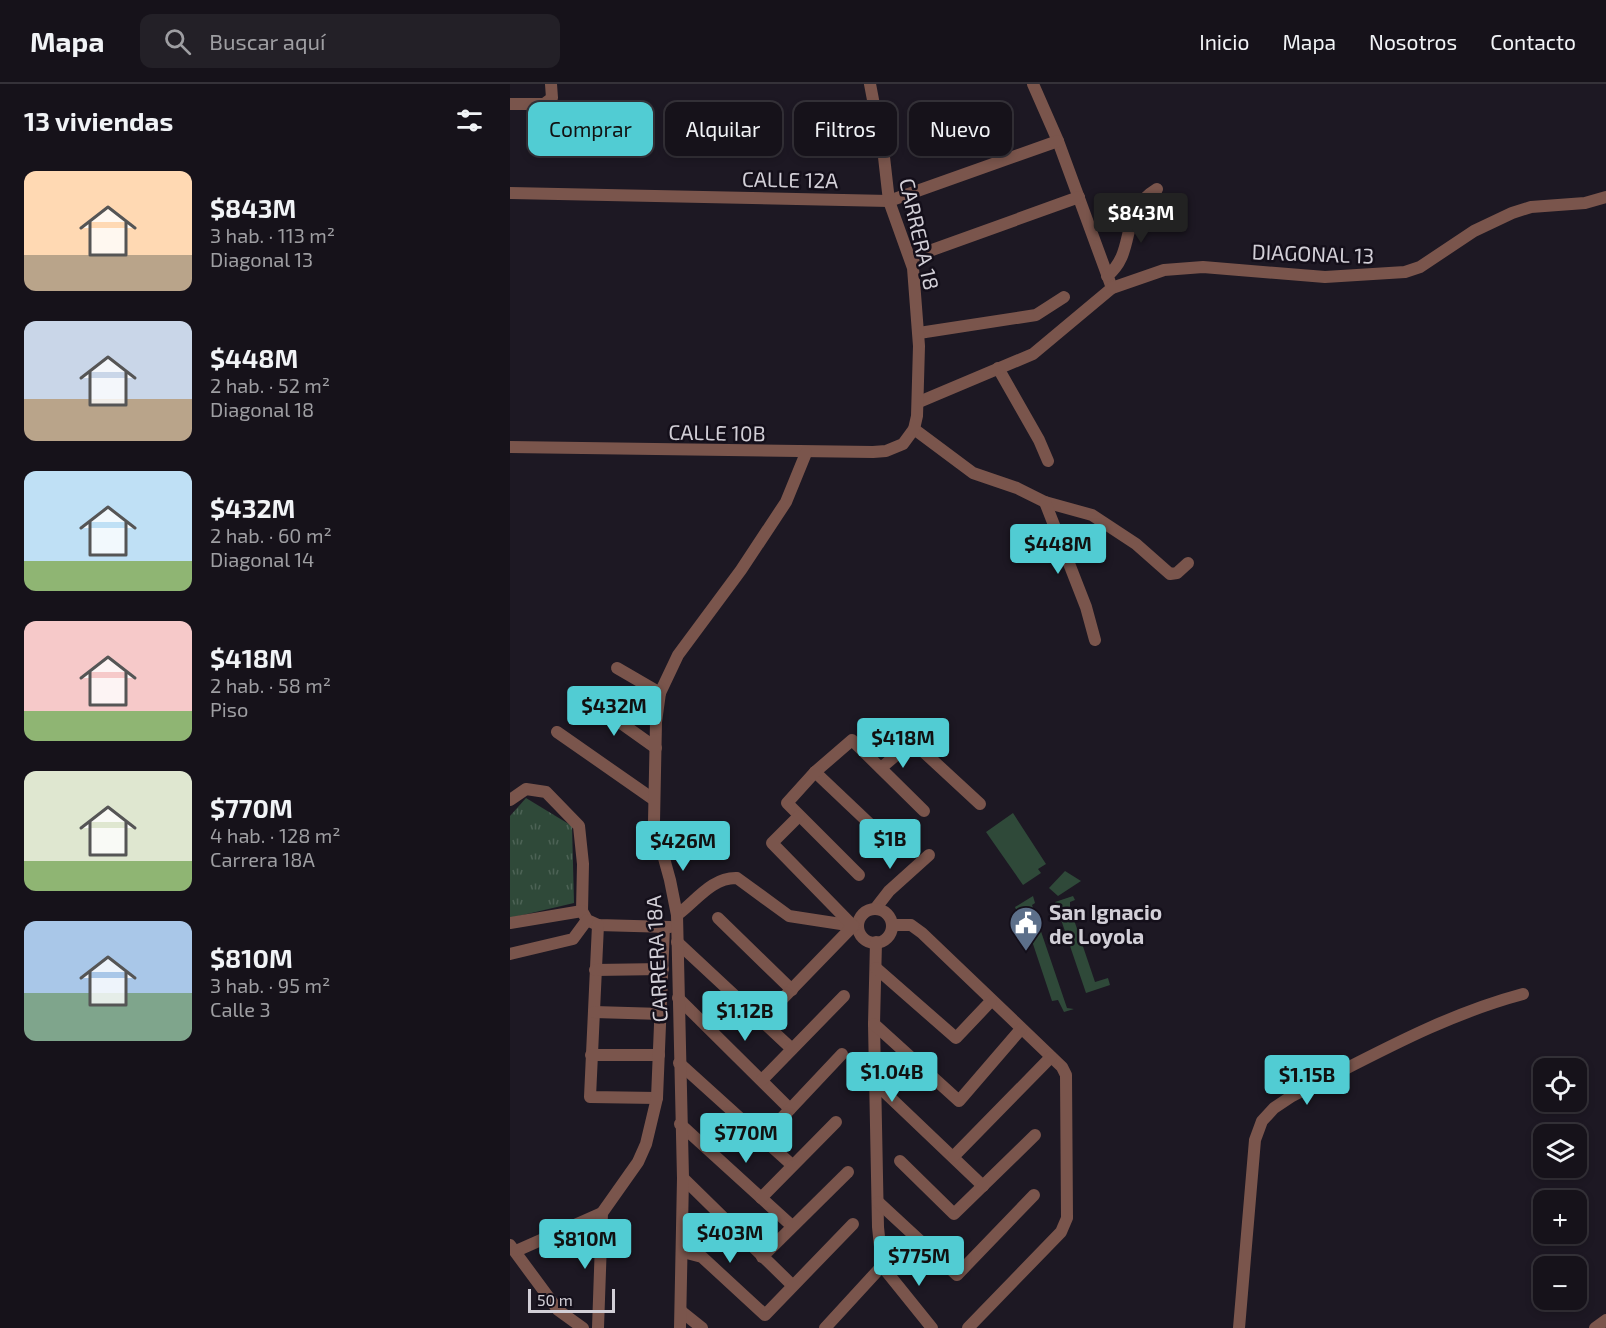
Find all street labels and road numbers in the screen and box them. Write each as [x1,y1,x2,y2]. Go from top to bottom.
street label: CALLE 12A [742,166,838,192]
street label: CARRERA 18 [895,176,945,292]
street label: DIAGONAL 13 [1251,238,1375,268]
street label: CALLE 10B [668,419,766,445]
street label: CARRERA 18A [640,895,672,1023]

